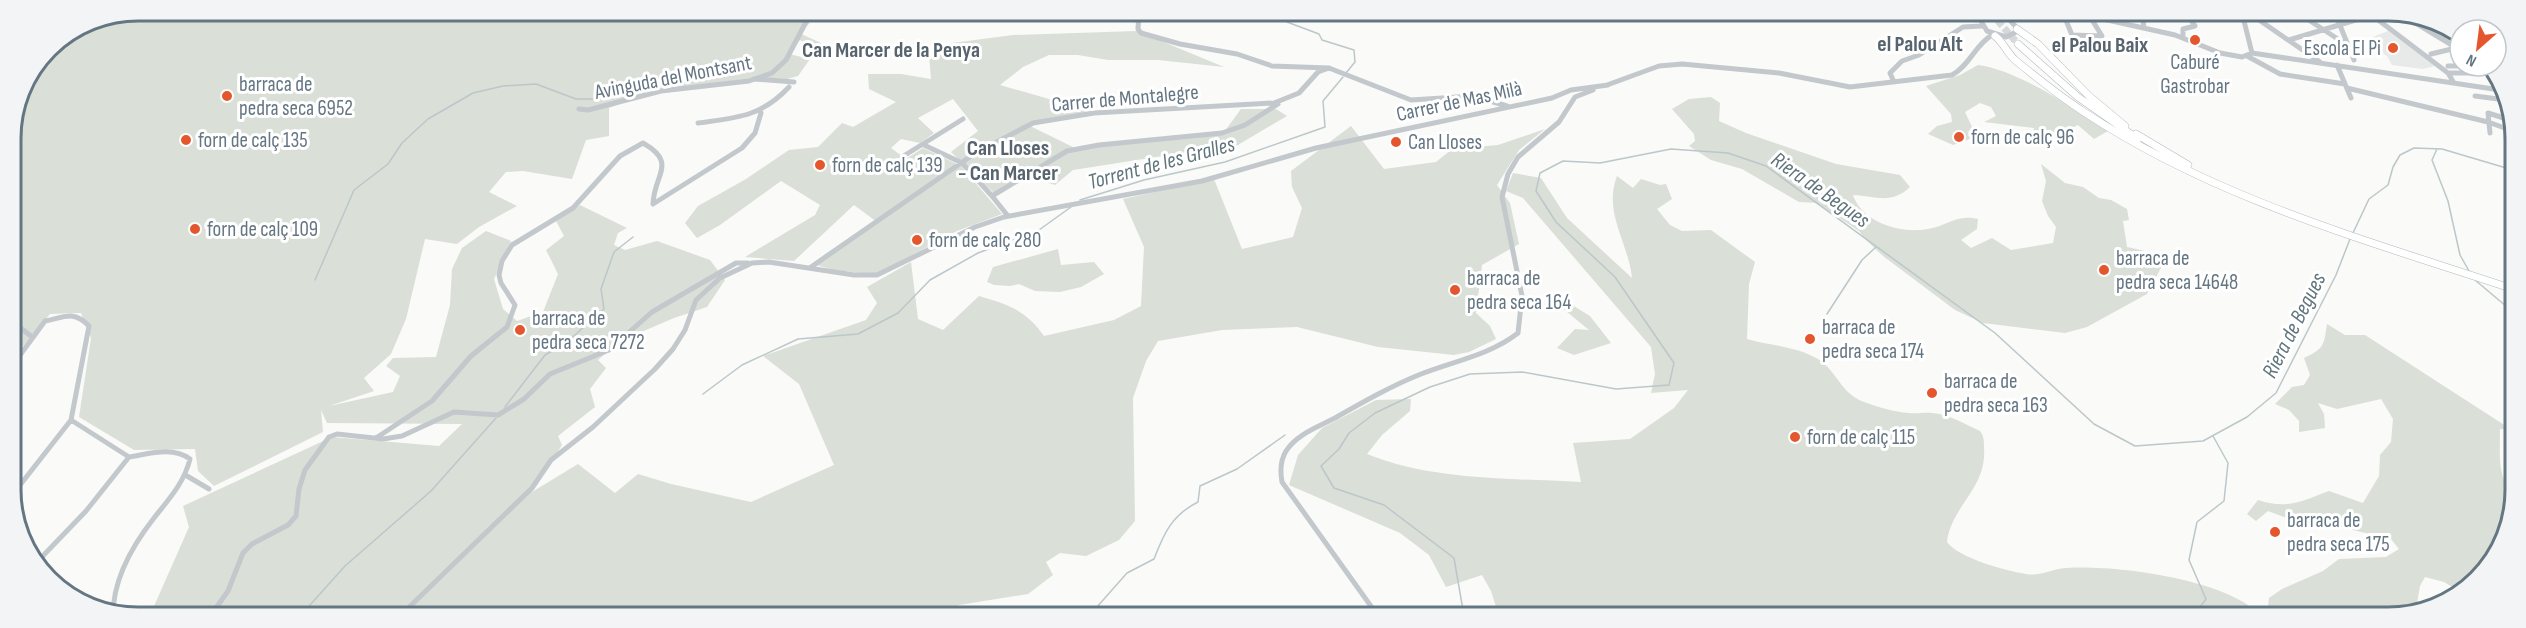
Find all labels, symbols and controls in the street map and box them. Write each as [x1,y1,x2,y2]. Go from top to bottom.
north arrow [2448,18,2508,78]
district label: el Palou Alt [1877,31,1963,58]
district label: el Palou Baix [2052,32,2148,59]
marker: Caburé Gastrobar [2188,33,2202,47]
place label: Escola El Pi [2304,36,2381,61]
district label: Can Marcer de la Penya [802,37,980,64]
marker: Escola El Pi [2386,41,2400,55]
street label: Avinguda del Montsant [592,50,754,105]
place label: Caburé Gastrobar [2160,50,2230,99]
text: N [2463,50,2480,70]
place label: barraca de pedra seca 6952 [239,72,353,121]
street label: Carrer de Mas Milà [1394,76,1524,127]
street label: Carrer de Montalegre [1050,80,1200,117]
marker: barraca de pedra seca 6952 [220,89,234,103]
place label: forn de calç 96 [1971,125,2075,150]
place label: forn de calç 135 [198,128,308,153]
place label: Can Lloses [1408,130,1482,155]
marker: forn de calç 96 [1952,130,1966,144]
water label: Torrent de les Gralles [1085,131,1238,196]
marker: forn de calç 135 [179,133,193,147]
district label: Can Lloses - Can Marcer [958,135,1058,187]
marker: Can Lloses [1389,135,1403,149]
water label: Riera de Begues [1766,146,1875,234]
place label: forn de calç 139 [832,153,943,178]
marker: forn de calç 139 [813,158,827,172]
place label: forn de calç 109 [207,217,318,242]
marker: forn de calç 109 [188,222,202,236]
place label: forn de calç 280 [929,228,1041,253]
marker: forn de calç 280 [910,233,924,247]
place label: barraca de pedra seca 14648 [2116,246,2238,295]
marker: barraca de pedra seca 14648 [2097,263,2111,277]
place label: barraca de pedra seca 164 [1467,266,1571,315]
water label: Riera de Begues [2256,268,2332,383]
marker: barraca de pedra seca 164 [1448,283,1462,297]
place label: barraca de pedra seca 7272 [532,306,645,355]
place label: barraca de pedra seca 174 [1822,315,1924,364]
marker: barraca de pedra seca 7272 [513,323,527,337]
marker: barraca de pedra seca 174 [1803,332,1817,346]
place label: barraca de pedra seca 163 [1944,369,2048,418]
marker: barraca de pedra seca 163 [1925,386,1939,400]
place label: forn de calç 115 [1807,425,1915,450]
marker: forn de calç 115 [1788,430,1802,444]
place label: barraca de pedra seca 175 [2287,508,2390,557]
marker: barraca de pedra seca 175 [2268,525,2282,539]

